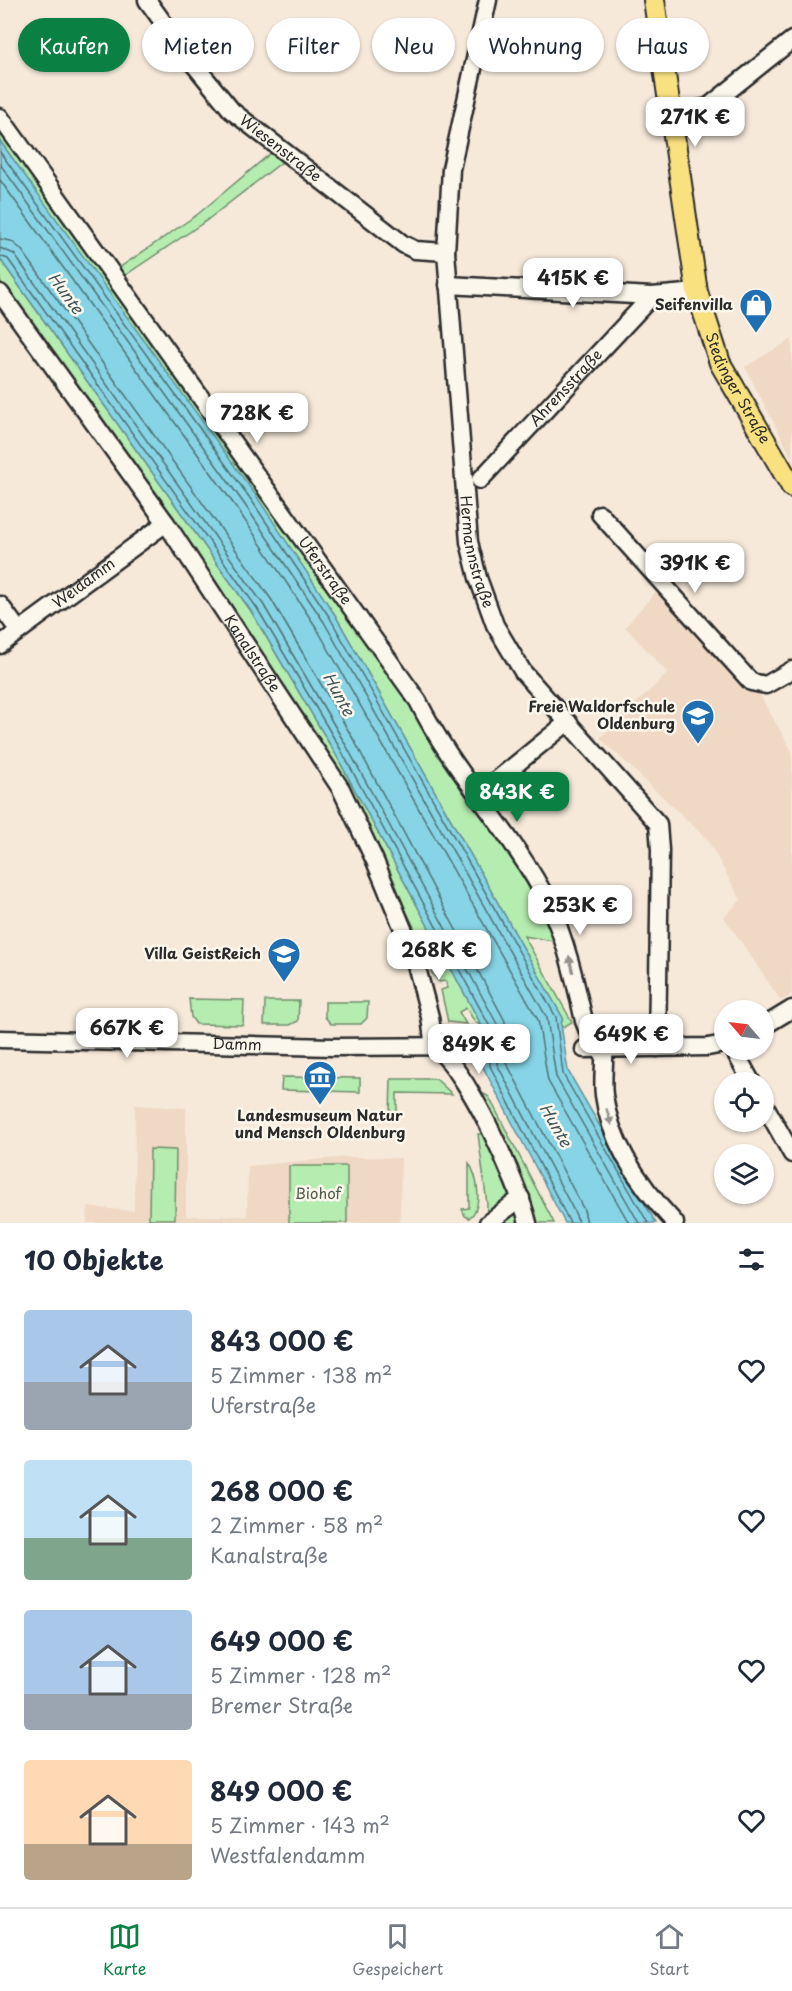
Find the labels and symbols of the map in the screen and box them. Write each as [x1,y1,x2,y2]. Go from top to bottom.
pin: 271K € [646,97,744,148]
street label: Wiesenstraße [235,108,327,187]
pin: 415K € [524,258,622,309]
water label: Hunte [43,266,91,319]
shop icon: Seifenvilla [738,287,774,334]
place label: Seifenvilla [655,292,733,315]
street label: Stedinger Straße [701,329,777,447]
street label: Ahrensstraße [523,343,607,431]
pin: 728K € [208,393,306,444]
street label: Hermannstraße [455,495,501,611]
street label: Uferstraße [293,531,359,609]
pin: 391K € [646,543,744,594]
street label: Weidamm [47,551,119,613]
street label: Kanalstraße [219,609,287,696]
water label: Hunte [318,667,362,721]
place label: Freie Waldorfschule Oldenburg [528,694,675,734]
school or university icon: Freie Waldorfschule Oldenburg [680,698,716,745]
pin: 843K € [468,772,566,823]
pin: 253K € [531,885,629,936]
pin: 268K € [390,930,488,981]
school or university icon: Villa GeistReich [266,936,302,983]
place label: Villa GeistReich [144,941,261,964]
one-way arrow [565,955,575,973]
north arrow [714,1000,774,1060]
pin: 667K € [78,1008,176,1059]
pin: 649K € [582,1014,680,1065]
pin: 849K € [430,1024,528,1075]
street label: Damm [212,1031,262,1055]
museum icon: Landesmuseum Natur und Mensch Oldenburg [302,1059,338,1106]
water label: Hunte [535,1098,580,1152]
place label: Landesmuseum Natur und Mensch Oldenburg [235,1103,405,1143]
one-way arrow [605,1108,614,1126]
park label: Biohof [295,1181,343,1204]

